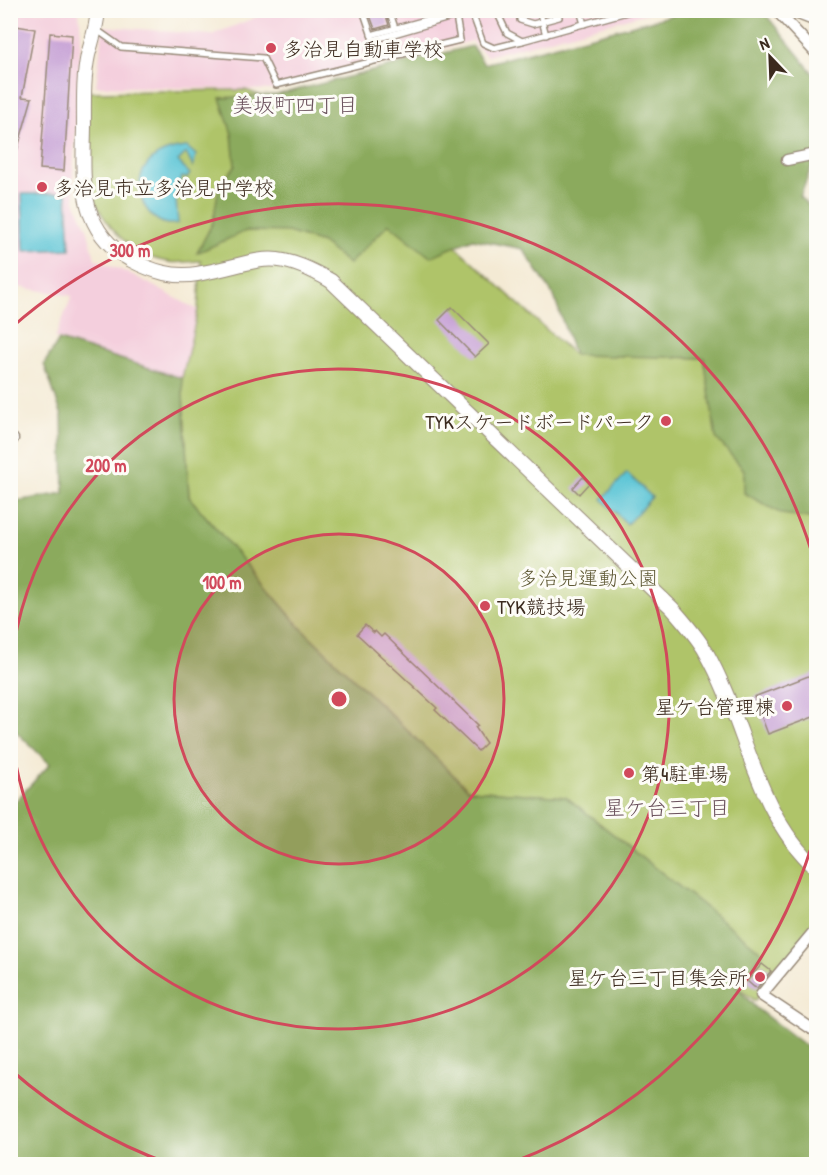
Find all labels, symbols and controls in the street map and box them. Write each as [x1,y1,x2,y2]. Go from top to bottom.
north arrow [740,27,800,87]
text: N [756,31,773,55]
place label: 多治見自動車学校 [283,35,443,62]
marker: 多治見自動車学校 [264,41,278,55]
district label: 美坂町四丁目 [232,90,358,119]
place label: 多治見市立多治見中学校 [54,174,274,201]
marker: 多治見市立多治見中学校 [35,180,49,194]
text: 300 m [110,238,150,263]
place label: TYKスケードボードパーク [425,408,654,435]
marker: TYKスケードボードパーク [659,414,673,428]
text: 200 m [86,453,126,478]
park label: 多治見運動公園 [518,564,658,591]
text: 100 m [202,570,242,595]
place label: TYK競技場 [497,593,586,620]
marker: TYK競技場 [478,599,492,613]
centre of rings [329,689,349,709]
place label: 星ケ台管理棟 [655,693,775,720]
marker: 星ケ台管理棟 [780,699,794,713]
place label: 第4駐車場 [641,760,729,787]
marker: 第4駐車場 [622,766,636,780]
district label: 星ケ台三丁目 [604,793,730,822]
place label: 星ケ台三丁目集会所 [568,964,748,991]
marker: 星ケ台三丁目集会所 [753,970,767,984]

